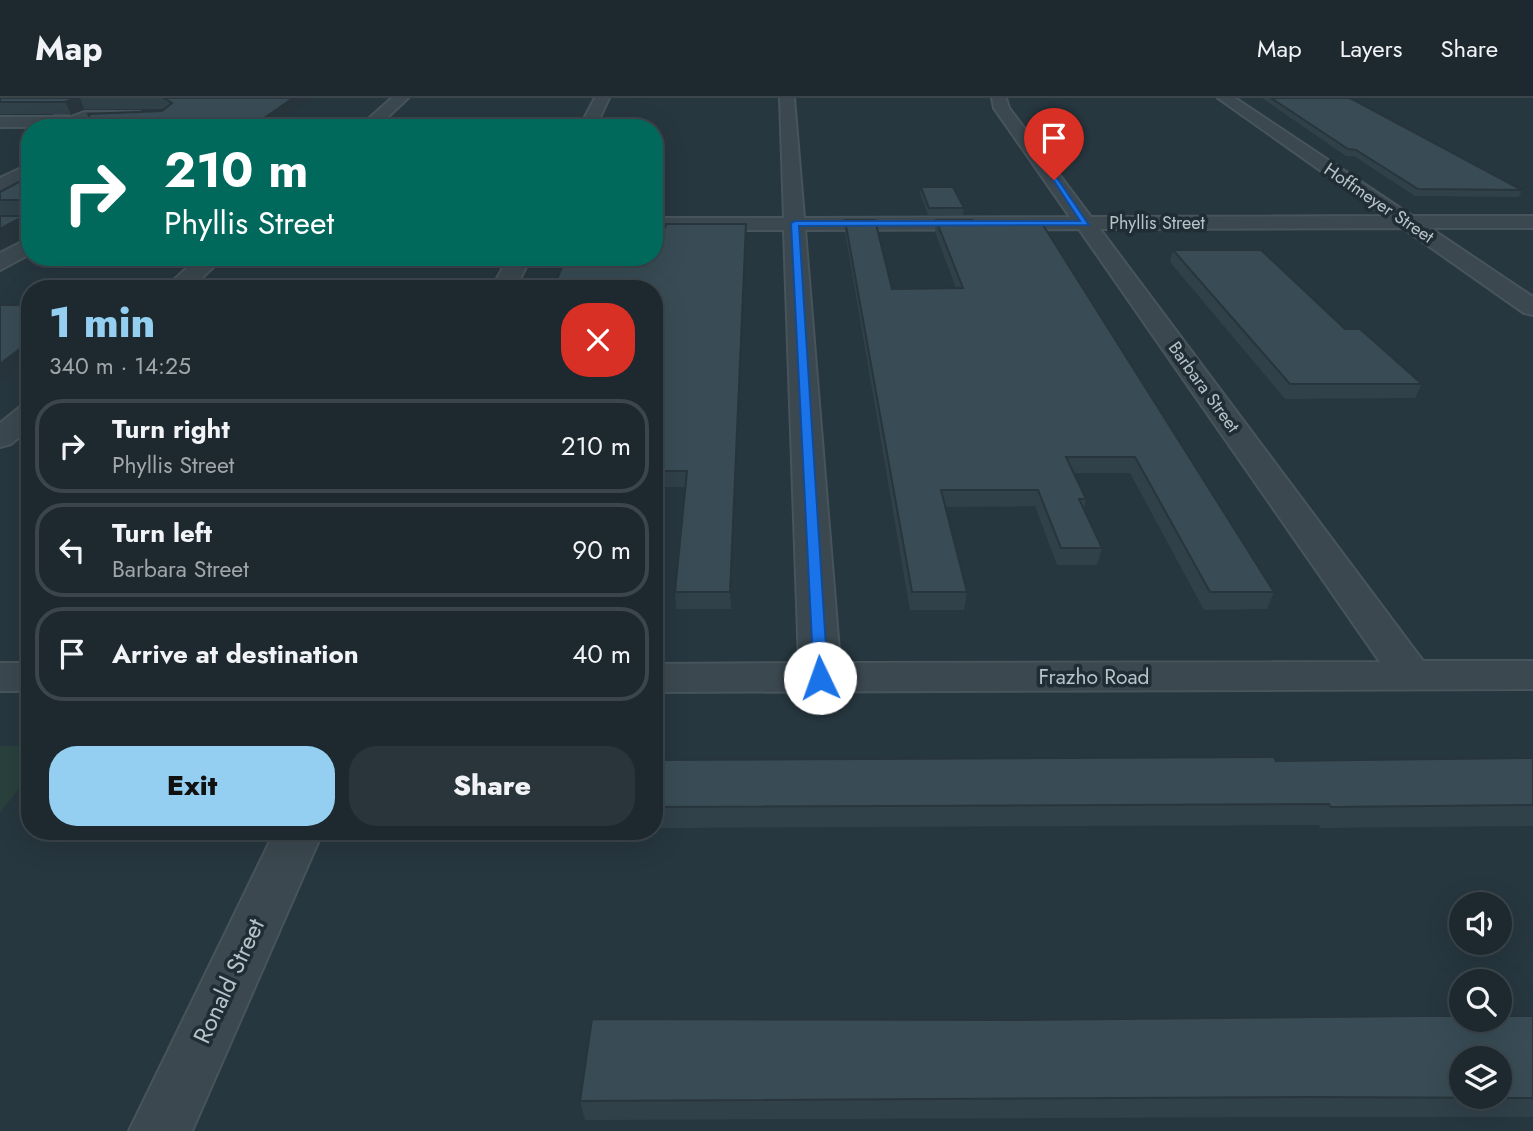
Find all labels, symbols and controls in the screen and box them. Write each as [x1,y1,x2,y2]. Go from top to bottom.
text: Map [35,25,103,72]
text: Map [1257,31,1302,66]
text: Layers [1340,31,1402,66]
text: Share [1440,31,1498,66]
pin [1024,108,1084,180]
icon: arrive [1035,119,1073,157]
text: 210 m [164,135,308,205]
icon: right [49,147,140,238]
street label: Hoffmeyer Street [1319,157,1440,250]
text: Phyllis Street [164,200,334,246]
street label: Phyllis Street [1109,210,1206,236]
text: 1 min [49,292,155,353]
button: close [561,303,635,377]
street label: Barbara Street [1162,336,1246,438]
text: 340 m · 14:25 [49,349,191,383]
text: Turn right [112,410,230,448]
icon: right [53,427,91,465]
text: 210 m [561,427,631,465]
text: Phyllis Street [112,448,234,482]
text: Turn left [112,514,212,552]
icon: left [53,531,91,569]
text: 90 m [572,531,631,569]
text: Barbara Street [112,552,249,586]
icon: arrive [53,635,91,673]
text: Arrive at destination [112,635,359,673]
text: 40 m [572,635,631,673]
position arrow [783,641,857,715]
street label: Frazho Road [1038,662,1150,692]
button: Exit [49,746,335,826]
button: Share [349,746,635,826]
map controls [1449,892,1512,1109]
button: sound [1449,892,1512,955]
street label: Ronald Street [184,912,273,1049]
button: search [1449,969,1512,1032]
button: layers [1449,1046,1512,1109]

